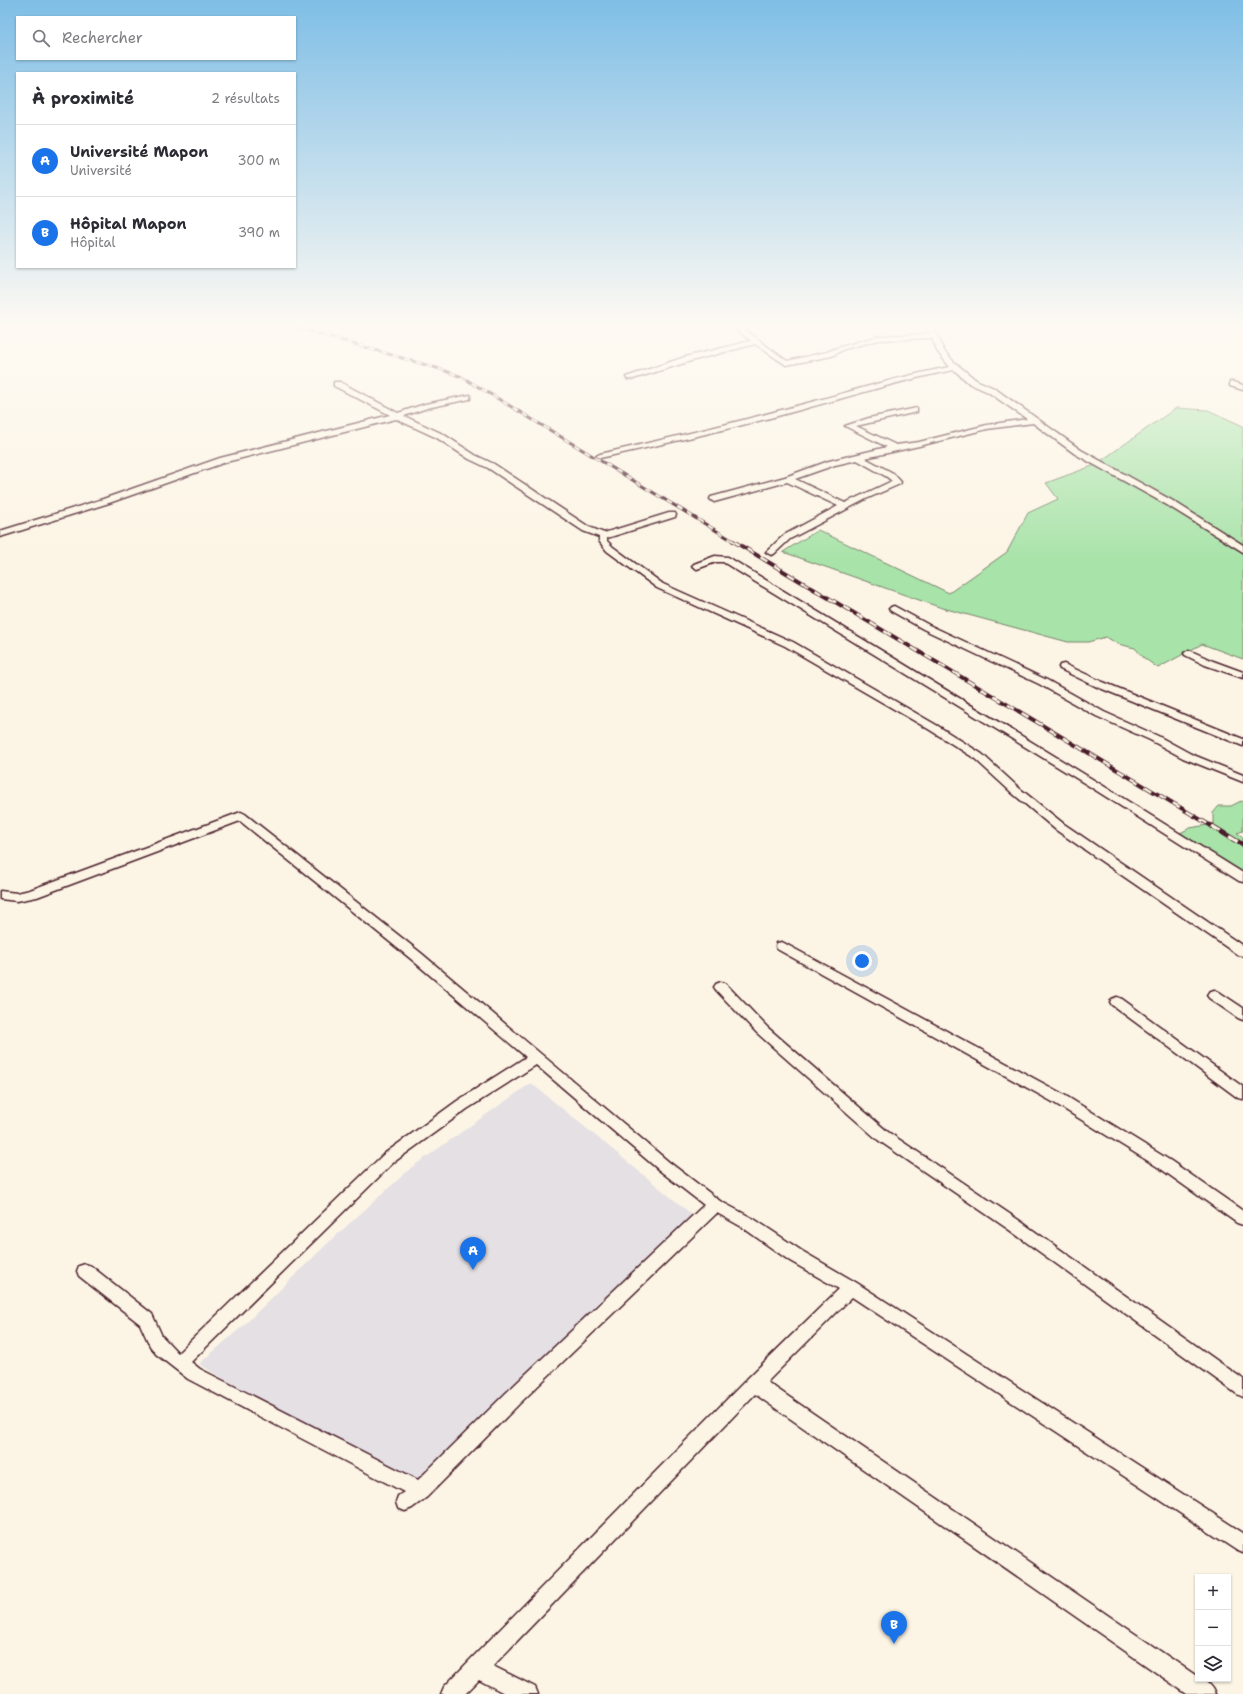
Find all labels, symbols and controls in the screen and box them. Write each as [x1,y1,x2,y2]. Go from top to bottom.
search box [16,16,296,60]
icon: search [30,27,52,49]
text: Rechercher [62,28,143,48]
text: À proximité [32,87,134,109]
text: 2 résultats [211,90,280,107]
text: Université Mapon [70,142,208,162]
text: A [40,152,50,169]
text: 300 m [237,152,280,169]
text: Université [70,162,132,179]
text: Hôpital Mapon [70,214,187,234]
text: B [41,224,49,241]
text: 390 m [238,224,280,241]
text: Hôpital [70,234,116,251]
your location [852,951,872,971]
pin: A [460,1237,486,1270]
map controls [1195,1574,1231,1682]
button: + [1195,1574,1231,1610]
button: − [1195,1610,1231,1646]
pin: B [881,1611,907,1644]
button: layers [1195,1646,1231,1682]

